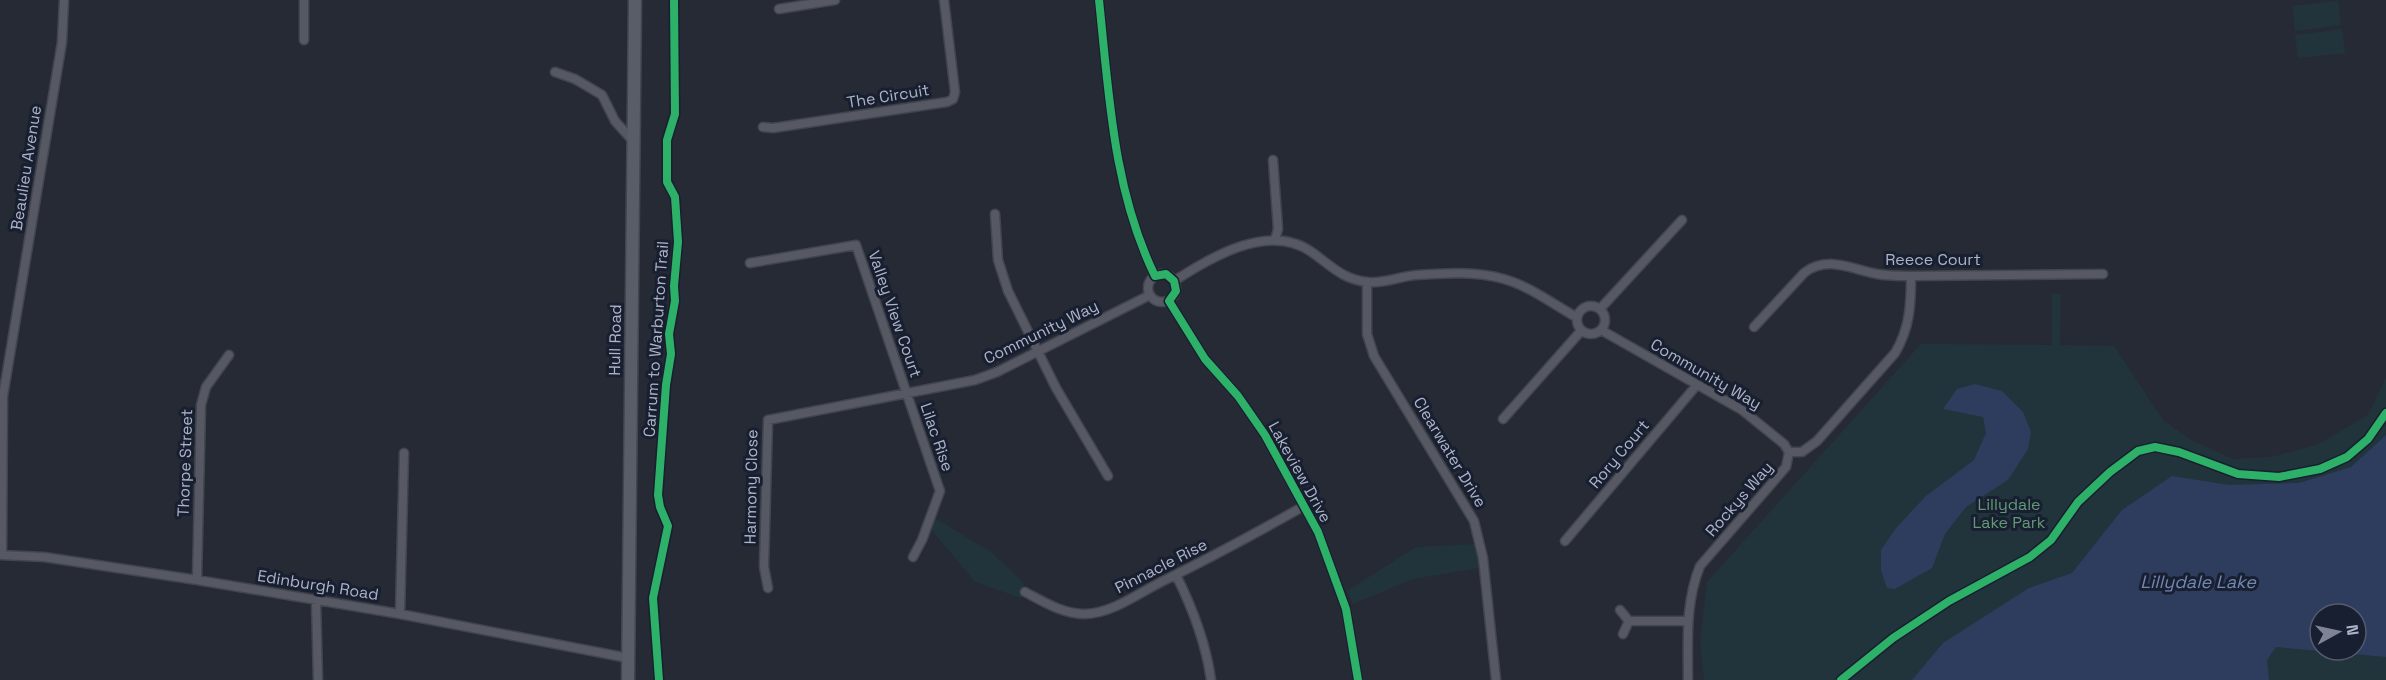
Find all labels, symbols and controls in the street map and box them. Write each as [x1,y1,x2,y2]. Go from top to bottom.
street label: The Circuit [845,79,931,113]
street label: Beaulieu Avenue [6,104,46,232]
street label: Carrum to Warburton Trail [639,240,673,438]
street label: Valley View Court [863,248,927,380]
street label: Reece Court [1885,249,1981,270]
street label: Community Way [980,295,1102,369]
street label: Hull Road [604,304,626,376]
street label: Community Way [1647,334,1765,414]
street label: Clearwater Drive [1409,393,1491,511]
street label: Lilac Rise [915,400,959,474]
street label: Thorpe Street [173,409,197,517]
street label: Rory Court [1584,415,1654,493]
street label: Lakeview Drive [1264,418,1336,526]
street label: Harmony Close [739,429,763,545]
street label: Rockys Way [1701,457,1777,541]
park label: Lillydale Lake Park [1973,494,2046,533]
street label: Pinnacle Rise [1111,534,1211,598]
street label: Edinburgh Road [256,565,380,605]
water label: Lillydale Lake [2140,570,2257,593]
north arrow [2308,602,2368,662]
text: N [2341,623,2364,637]

